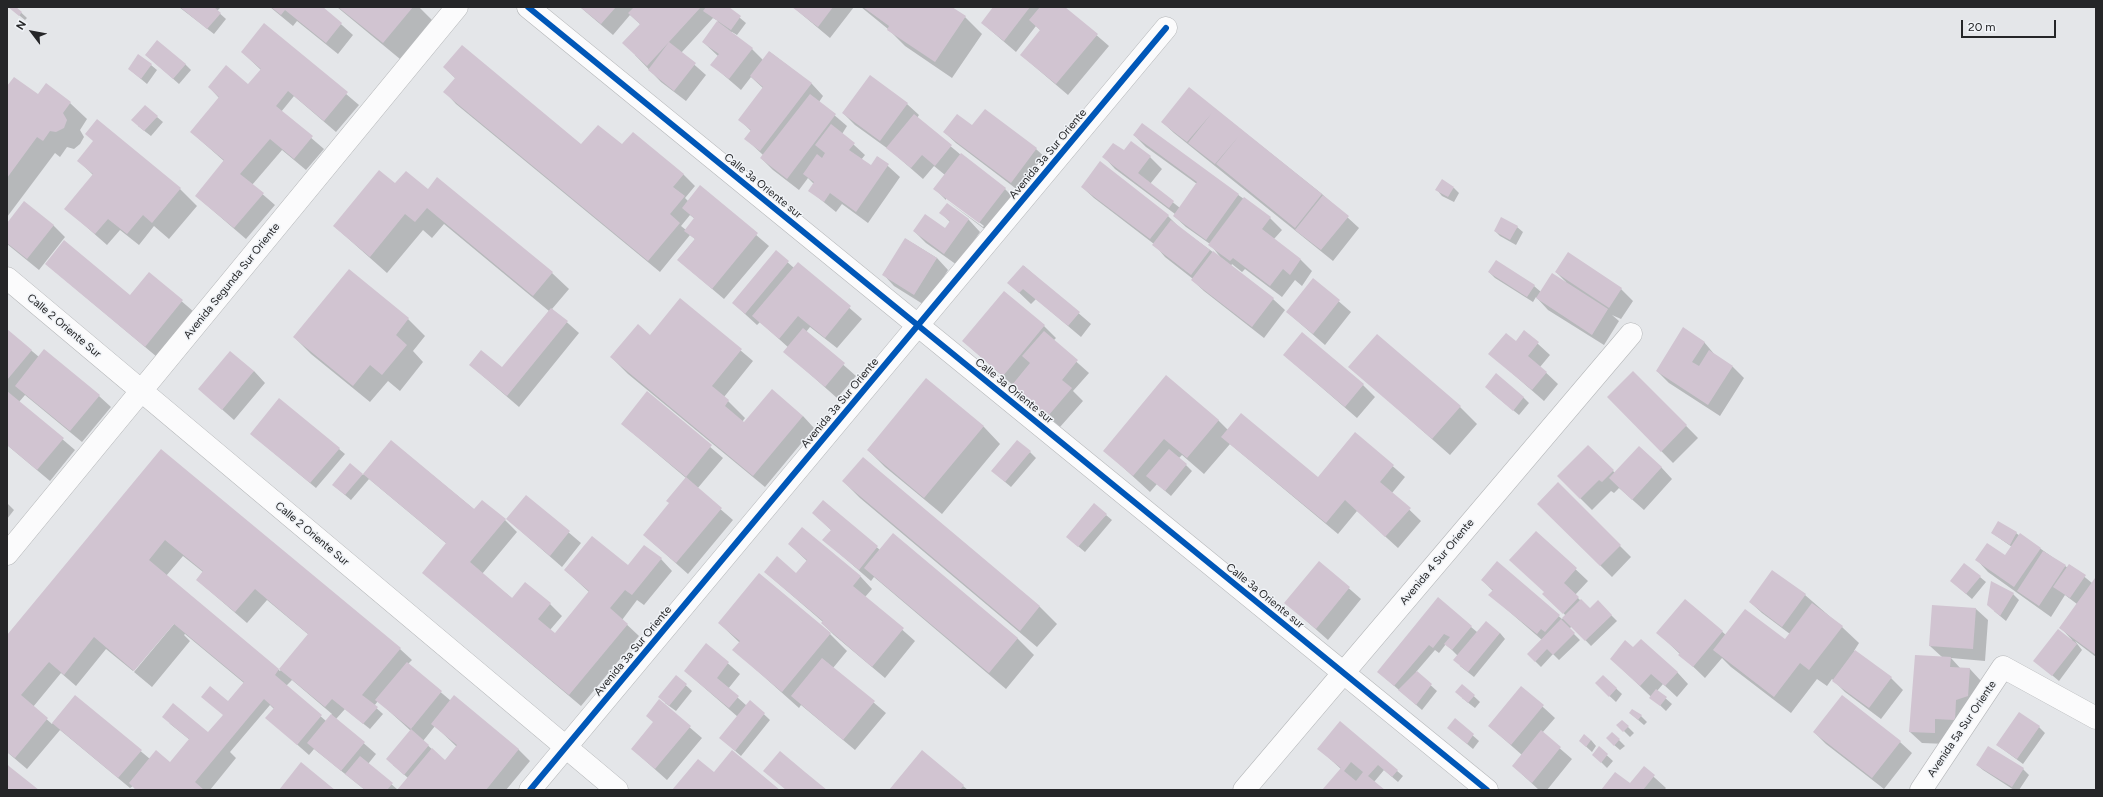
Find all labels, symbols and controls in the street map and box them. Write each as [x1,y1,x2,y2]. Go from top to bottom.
north arrow [12,12,52,52]
scale bar [1963,12,2058,38]
text: N [14,18,29,32]
text: 20 m [1968,20,1996,34]
street label: Avenida 3a Sur Oriente [1007,106,1089,202]
street label: Calle 3a Oriente sur [721,151,805,221]
street label: Avenida Segunda Sur Oriente [181,220,283,342]
street label: Calle 2 Oriente Sur [24,291,104,361]
street label: Avenida 3a Sur Oriente [799,355,881,451]
street label: Calle 3a Oriente sur [972,356,1056,426]
street label: Calle 2 Oriente Sur [272,499,352,569]
street label: Avenida 4 Sur Oriente [1397,516,1477,608]
street label: Calle 3a Oriente sur [1223,561,1307,631]
street label: Avenida 3a Sur Oriente [592,603,674,699]
street label: Avenida 5a Sur Oriente [1925,678,1999,780]

